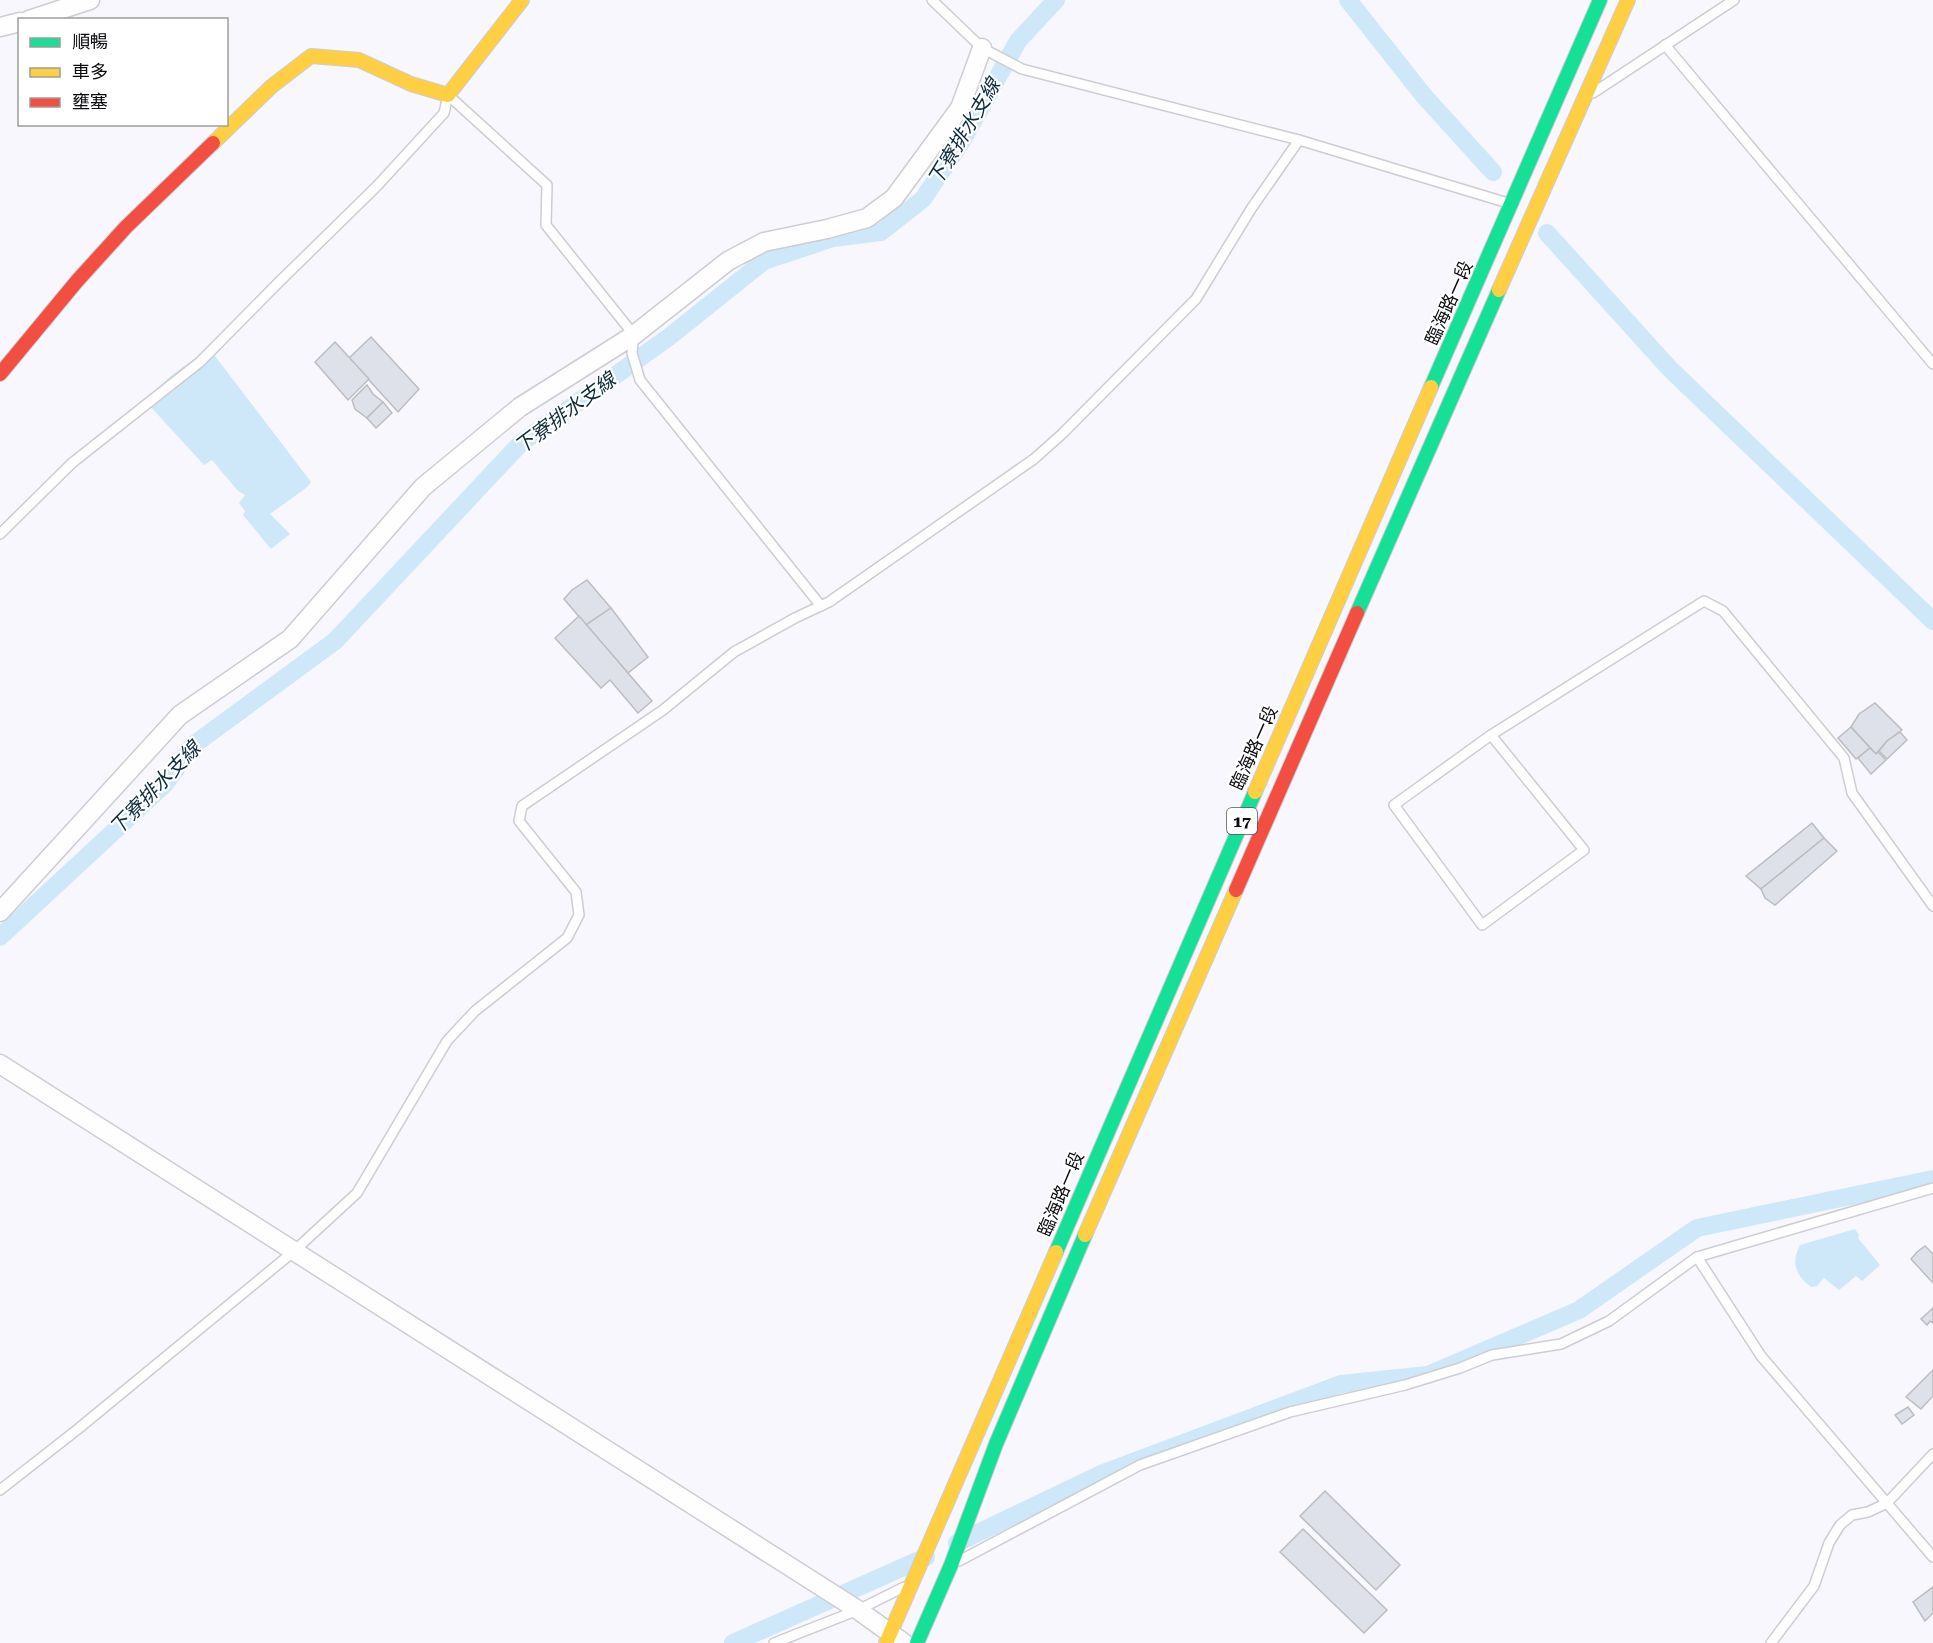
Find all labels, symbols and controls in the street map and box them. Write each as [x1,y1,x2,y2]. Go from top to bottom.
legend [18,18,228,126]
text: 順暢 [72,31,108,52]
text: 車多 [72,61,108,82]
water label: 下寮排水支線 [923,73,1006,190]
text: 壅塞 [72,91,108,112]
street label: 臨海路一段 [1421,257,1476,348]
water label: 下寮排水支線 [510,366,622,459]
street label: 臨海路一段 [1226,702,1281,793]
water label: 下寮排水支線 [105,735,207,839]
road number: 17 [1227,808,1257,834]
street label: 臨海路一段 [1033,1148,1088,1239]

